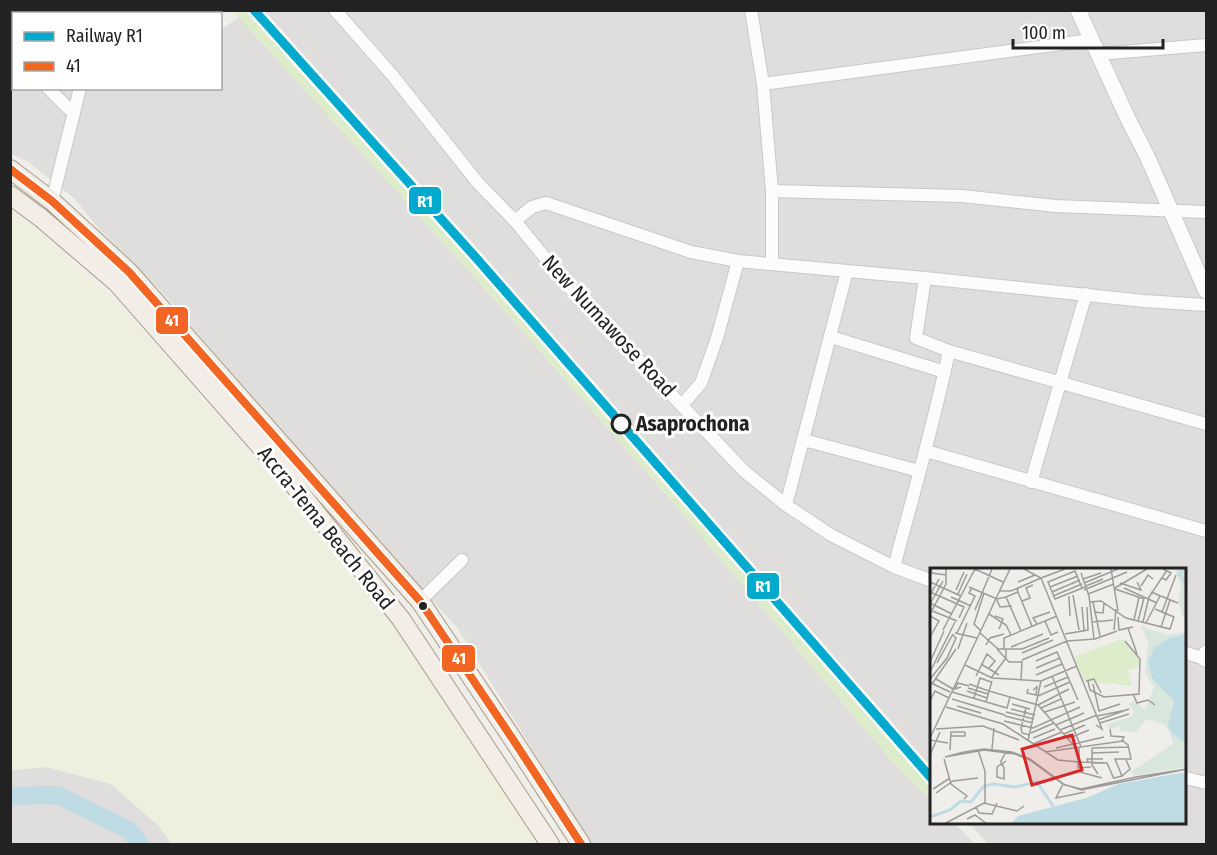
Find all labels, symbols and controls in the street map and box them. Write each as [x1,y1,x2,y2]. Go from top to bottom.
legend [12,12,222,90]
scale bar [1013,12,1163,50]
text: 100 m [1022,22,1066,44]
text: Railway R1 [66,25,143,47]
text: 41 [66,55,81,77]
line badge: R1 [408,186,442,215]
text: R1 [417,192,433,211]
street label: New Numawose Road [537,250,681,402]
line badge: 41 [155,306,189,335]
text: 41 [165,311,179,330]
place label: Asaprochona [635,411,749,437]
marker: Asaprochona [611,414,631,434]
street label: Accra-Tema Beach Road [252,441,400,615]
inset map [930,568,1187,825]
line badge: R1 [746,572,780,600]
text: R1 [755,577,771,596]
unlabelled marker [417,600,429,612]
line badge: 41 [441,644,476,673]
text: 41 [452,649,466,668]

